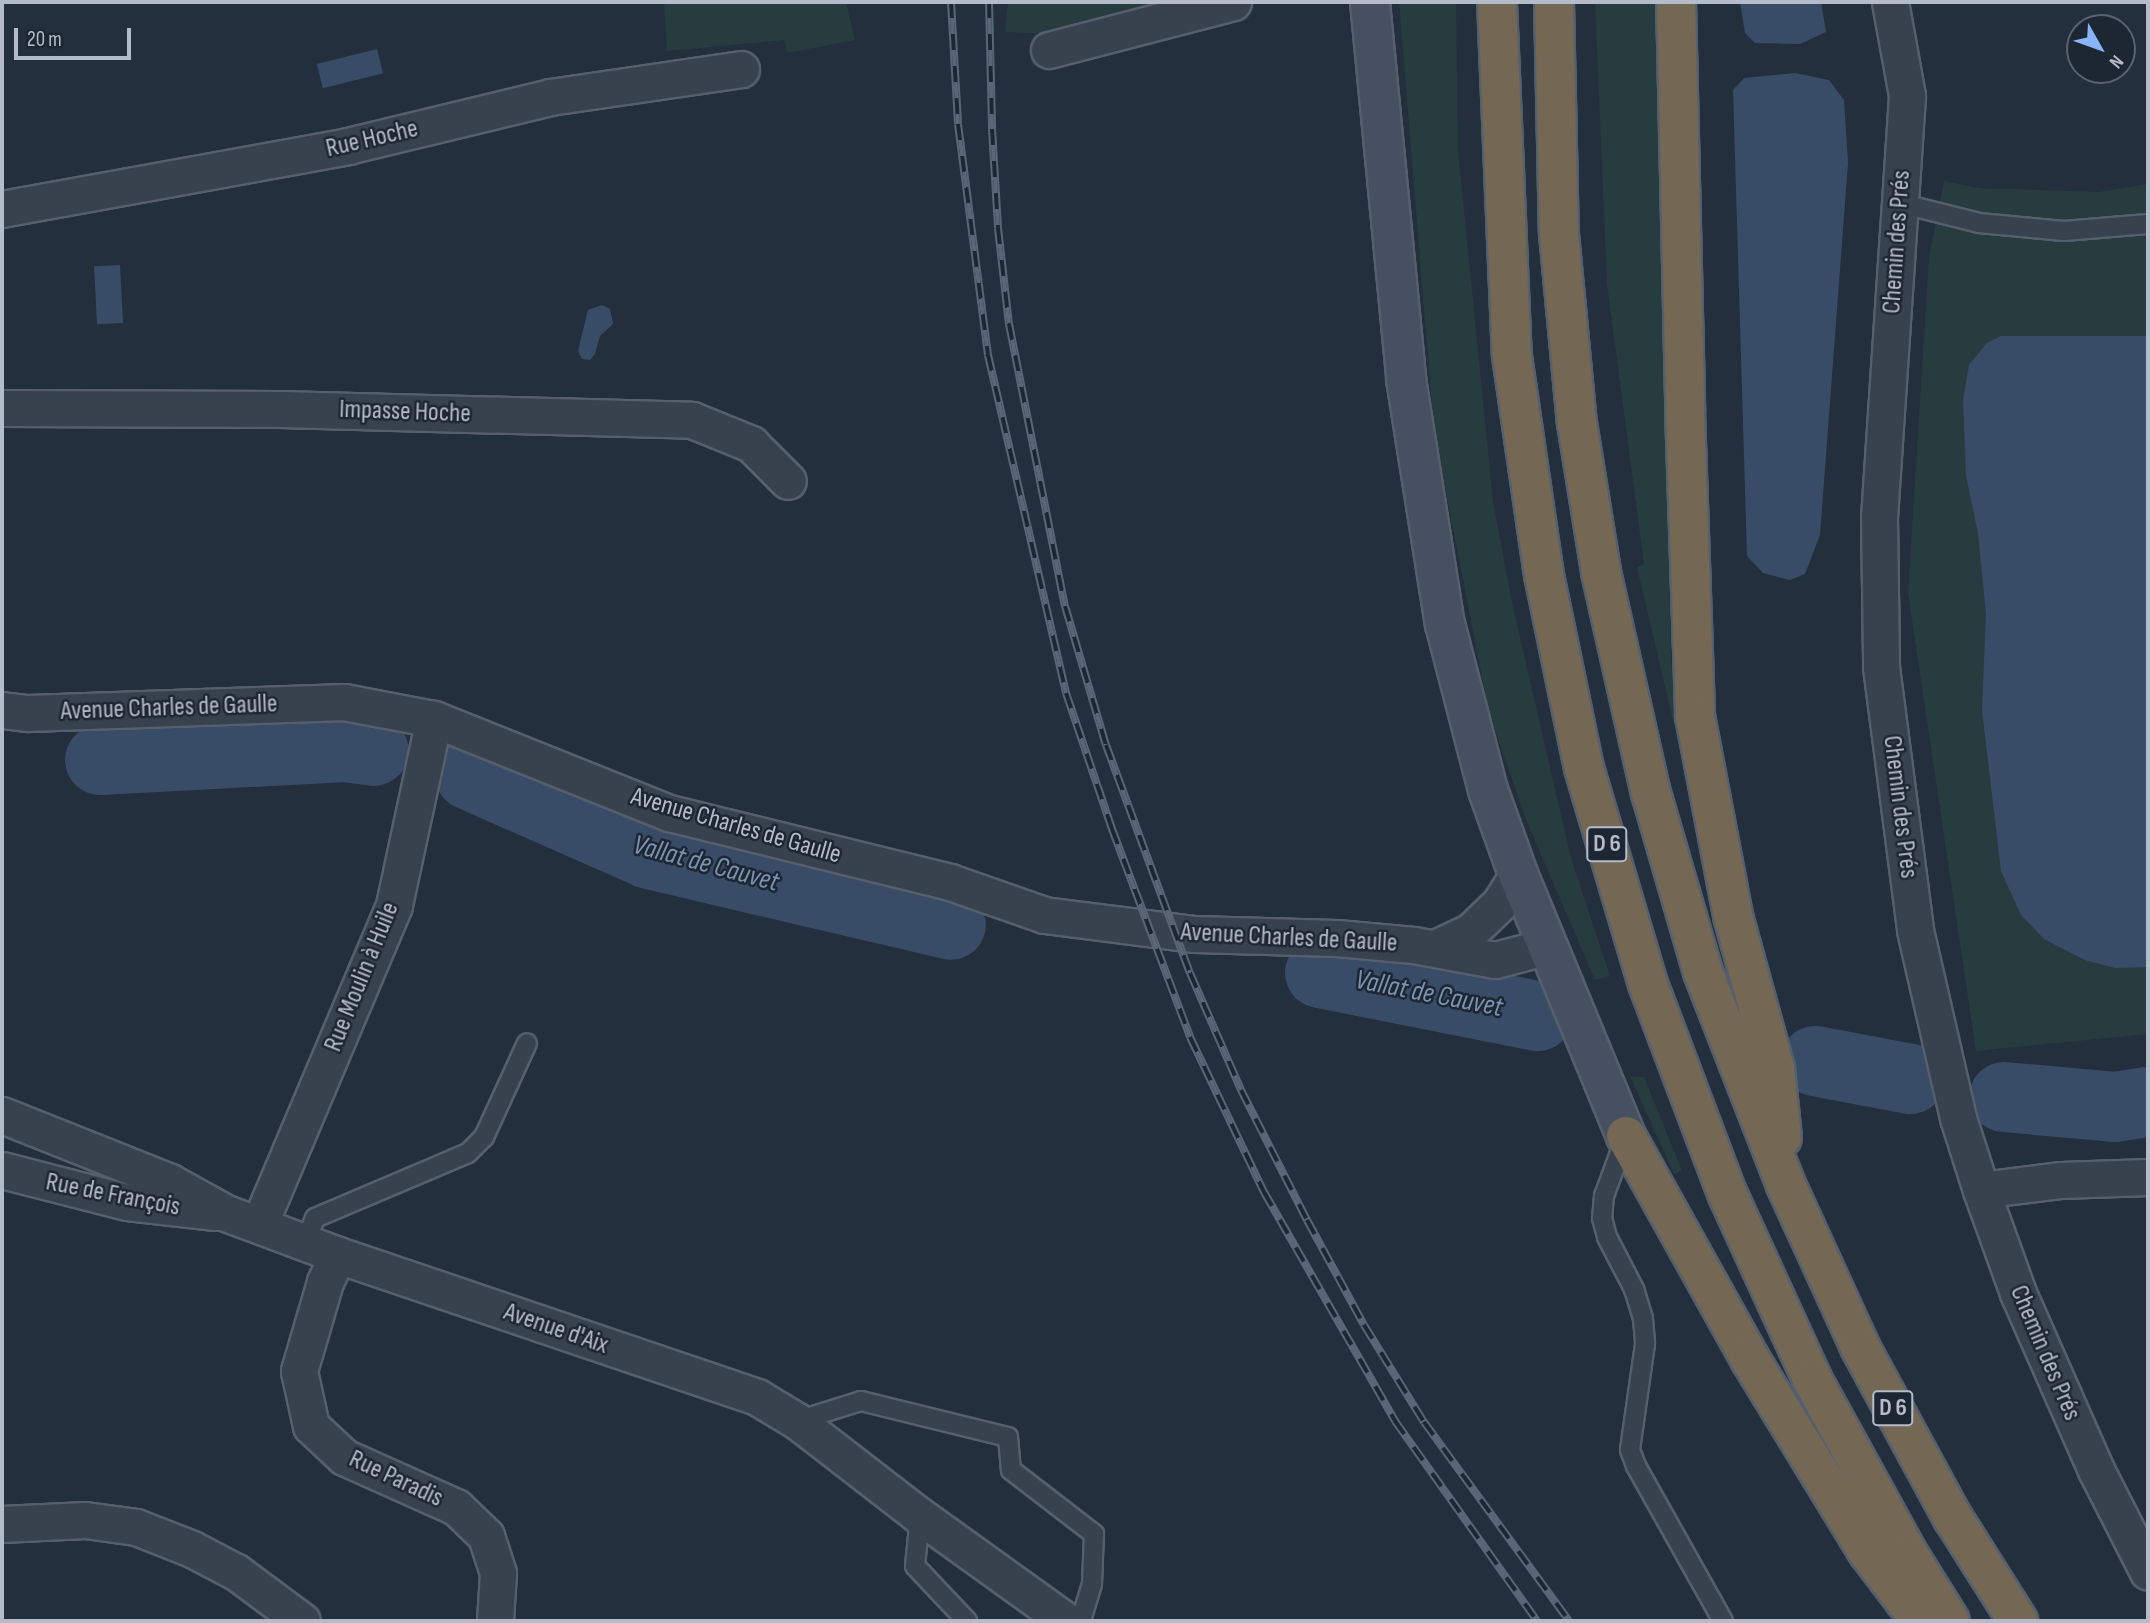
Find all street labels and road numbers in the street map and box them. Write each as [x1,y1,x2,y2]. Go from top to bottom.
street label: Rue Hoche [323,113,421,165]
street label: Chemin des Prés [1876,169,1918,315]
street label: Impasse Hoche [339,394,471,430]
street label: Avenue Charles de Gaulle [60,689,278,727]
street label: Chemin des Prés [1876,734,1924,880]
street label: Avenue Charles de Gaulle [627,781,845,871]
road number: D 6 [1586,824,1628,864]
street label: Rue Moulin à Huile [318,898,406,1056]
street label: Avenue Charles de Gaulle [1180,917,1398,959]
street label: Rue de François [43,1167,183,1223]
street label: Chemin des Prés [2003,1281,2087,1425]
street label: Avenue d'Aix [500,1297,612,1361]
road number: D 6 [1872,1388,1914,1428]
street label: Rue Paradis [344,1444,448,1514]

